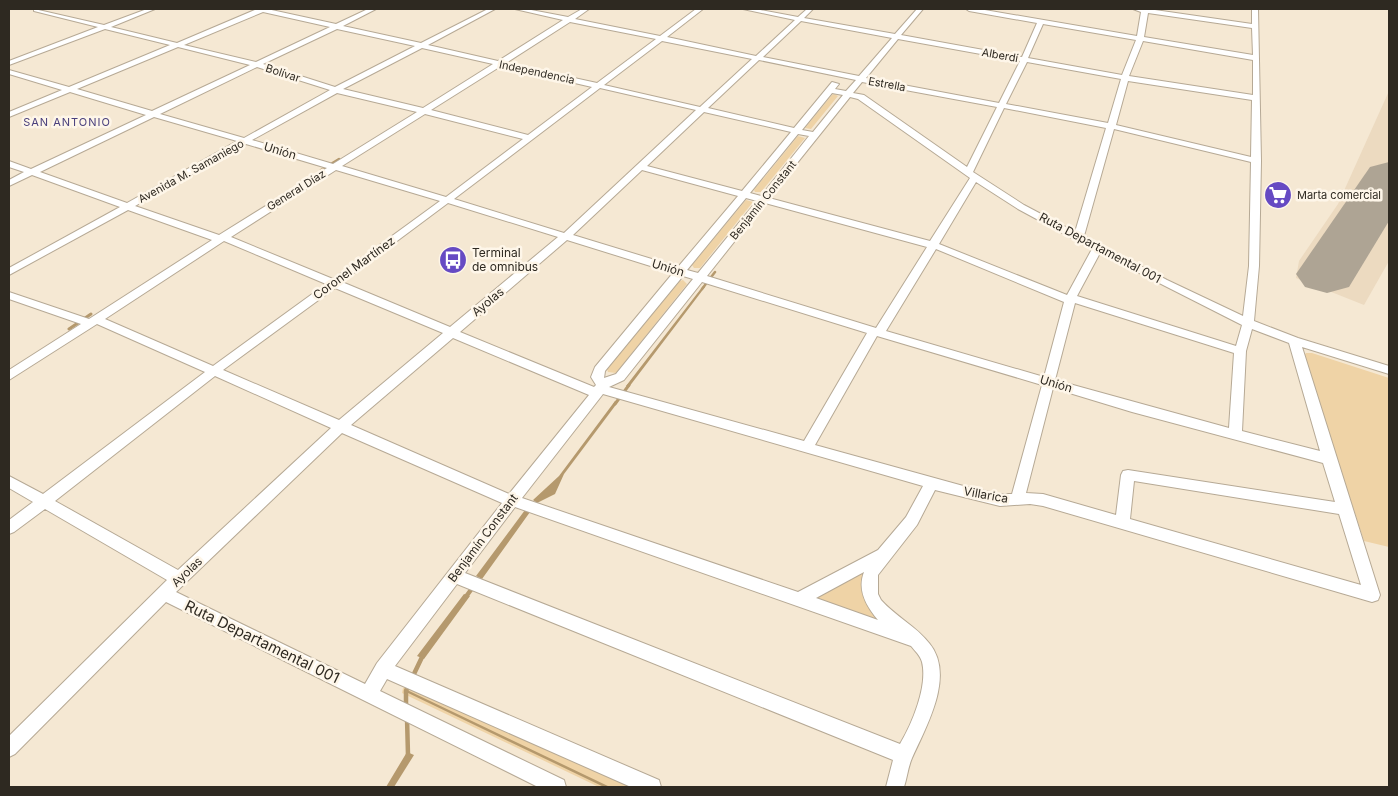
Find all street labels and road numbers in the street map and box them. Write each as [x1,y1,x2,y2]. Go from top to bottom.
street label: Alberdí [981,45,1020,65]
street label: Independencia [498,57,576,87]
street label: Bolívar [264,61,302,85]
street label: Estrella [867,74,907,94]
street label: Avenida M. Samaniego [136,136,247,206]
street label: Unión [262,138,298,163]
street label: Benjamín Constant [727,157,799,242]
street label: General Díaz [264,166,328,214]
street label: Ruta Departamental 001 [1037,209,1164,286]
street label: Coronel Martínez [310,233,398,302]
street label: Unión [650,255,686,280]
street label: Ayolas [469,284,507,319]
street label: Unión [1038,371,1074,396]
street label: Villarica [963,483,1010,506]
street label: Benjamín Constant [445,491,521,585]
street label: Ayolas [168,553,205,590]
street label: Ruta Departamental 001 [182,596,343,687]

